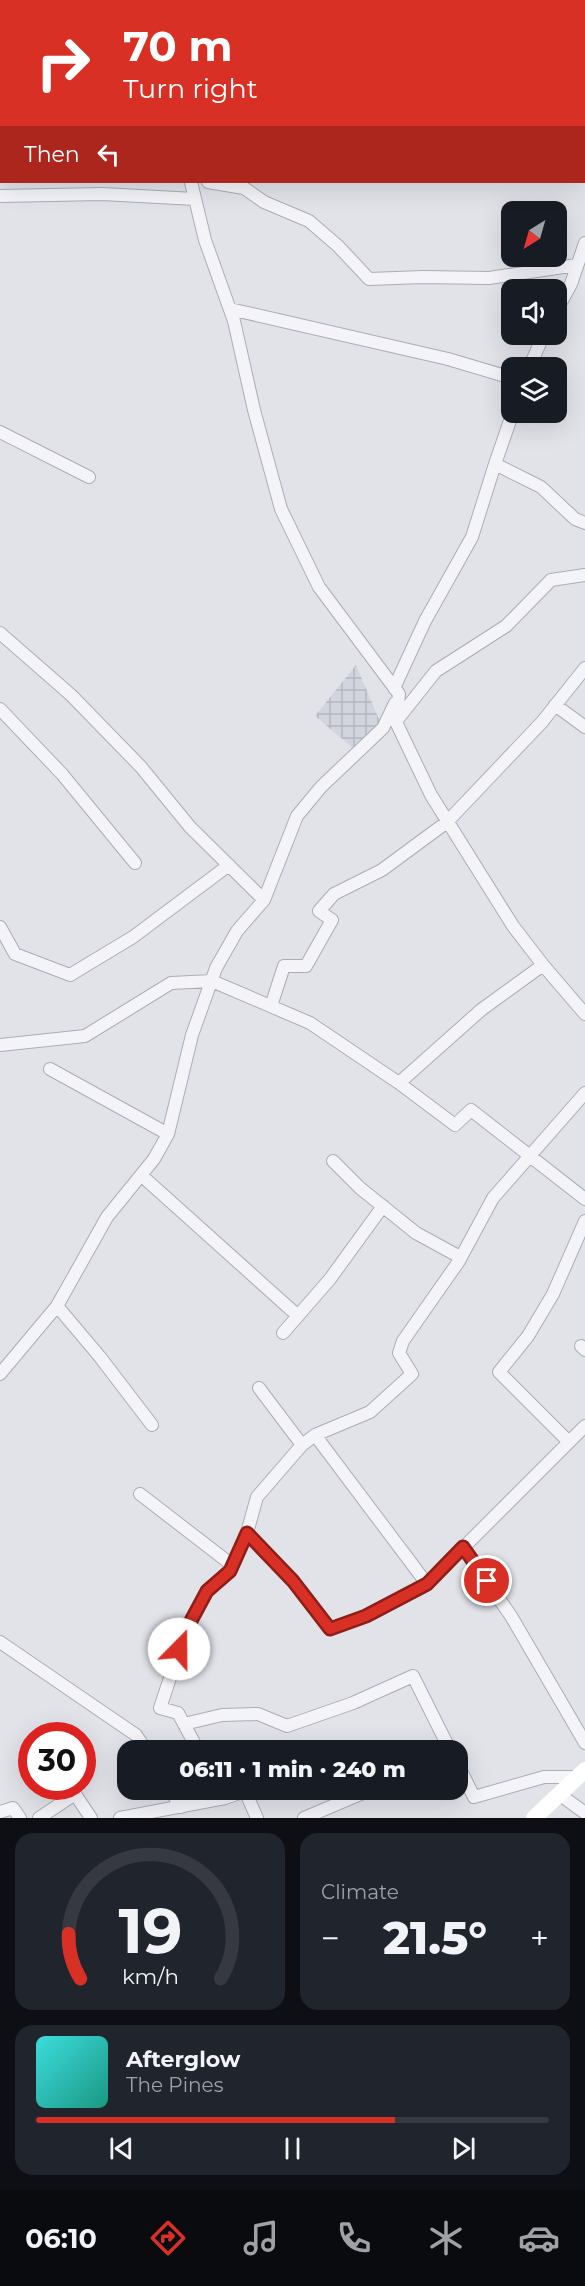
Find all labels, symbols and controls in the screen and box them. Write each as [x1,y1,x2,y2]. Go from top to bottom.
text: 70 m [123,20,233,72]
icon: right [24,24,102,102]
text: Turn right [123,72,258,105]
icon: left [92,138,125,171]
text: Then [24,141,80,168]
north arrow [501,201,567,267]
map controls [501,201,567,423]
button: sound [501,279,567,345]
button: layers [501,357,567,423]
pin [461,1555,512,1606]
icon: arrive [470,1564,503,1597]
position arrow [147,1617,211,1681]
speed limit sign: 30 [18,1722,96,1800]
text: 06:11 · 1 min · 240 m [179,1756,406,1783]
text: Climate [321,1880,399,1904]
text: 19 [118,1893,182,1969]
text: 21.5° [383,1910,487,1965]
text: − [321,1918,340,1958]
text: + [530,1918,549,1958]
text: km/h [121,1963,179,1989]
text: Afterglow [126,2046,240,2073]
text: The Pines [126,2073,223,2097]
icon: previous [105,2132,138,2165]
icon: pause [276,2132,309,2165]
icon: next [447,2132,480,2165]
icon: directions [147,2217,189,2259]
icon: music [240,2217,282,2259]
icon: phone [333,2217,375,2259]
icon: climate [425,2217,467,2259]
icon: car [518,2217,560,2259]
text: 06:10 [25,2222,97,2255]

